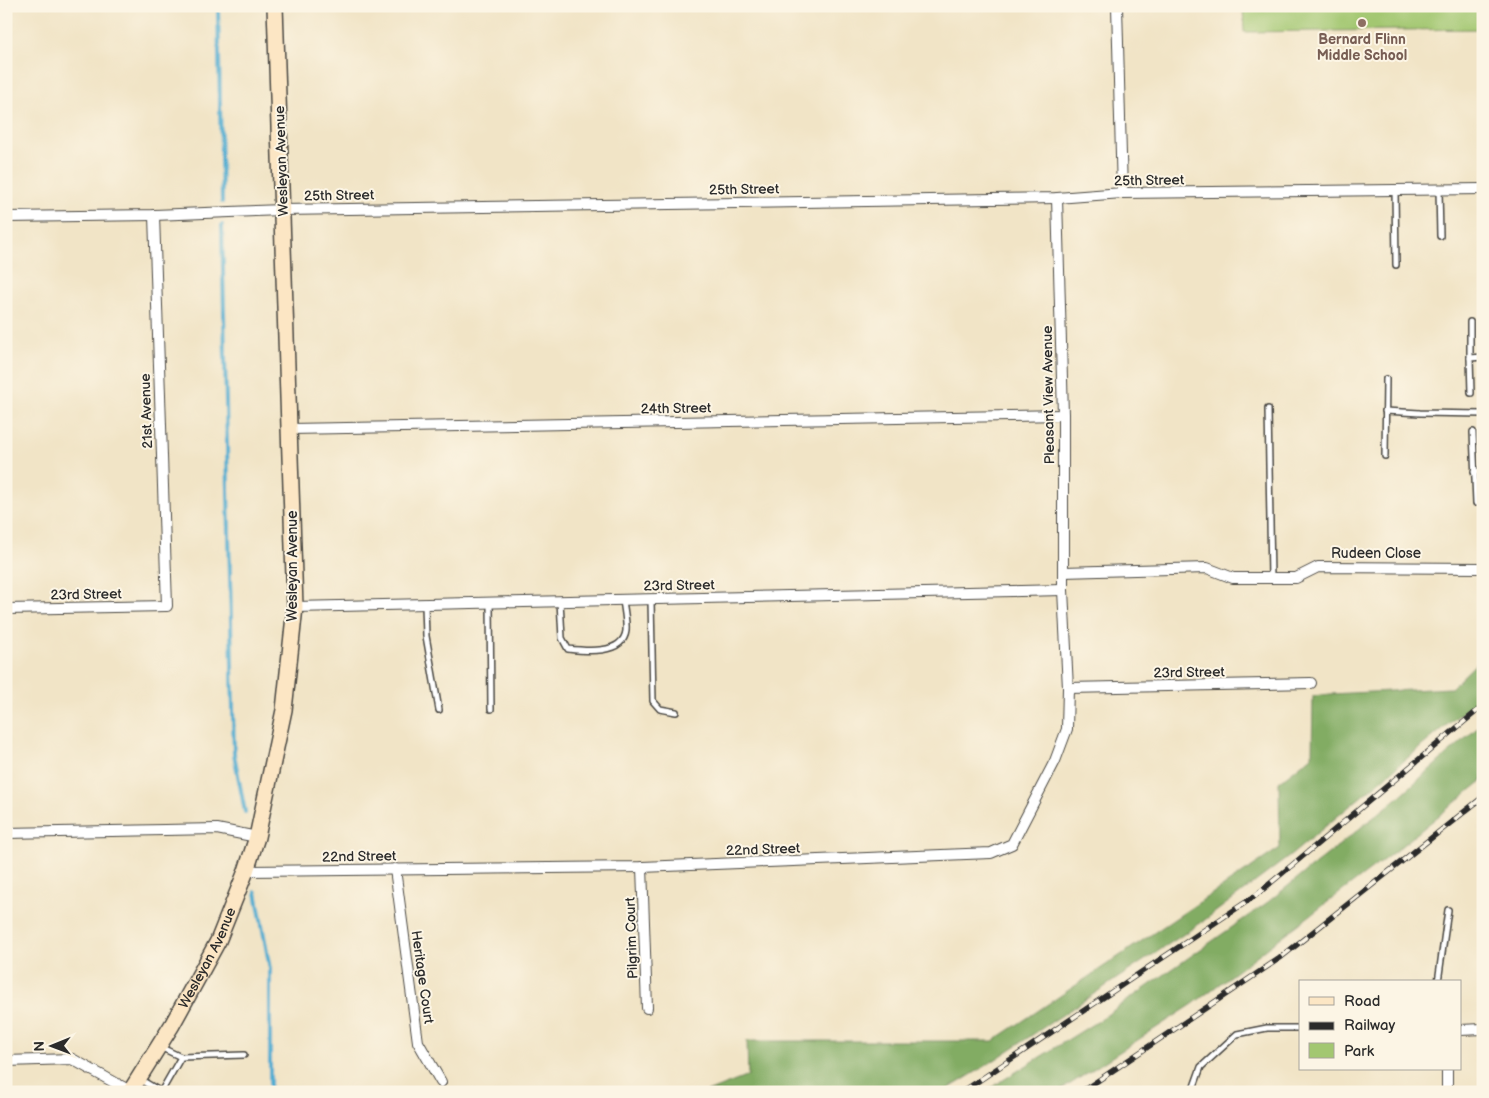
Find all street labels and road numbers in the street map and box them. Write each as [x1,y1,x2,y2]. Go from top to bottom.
street label: Wesleyan Avenue [271,105,292,217]
street label: 25th Street [1114,171,1185,190]
street label: 25th Street [709,180,780,199]
street label: 25th Street [304,186,375,205]
street label: Pleasant View Avenue [1039,325,1058,465]
street label: 21st Avenue [137,373,156,449]
street label: 24th Street [641,399,712,418]
street label: Wesleyan Avenue [284,511,301,621]
street label: Rudeen Close [1331,545,1421,562]
street label: 23rd Street [643,576,716,595]
street label: 23rd Street [50,585,123,604]
street label: 23rd Street [1153,663,1226,682]
street label: 22nd Street [726,840,801,859]
street label: 22nd Street [322,847,397,866]
street label: Pilgrim Court [622,896,641,979]
street label: Wesleyan Avenue [175,905,240,1011]
street label: Heritage Court [408,929,438,1025]

